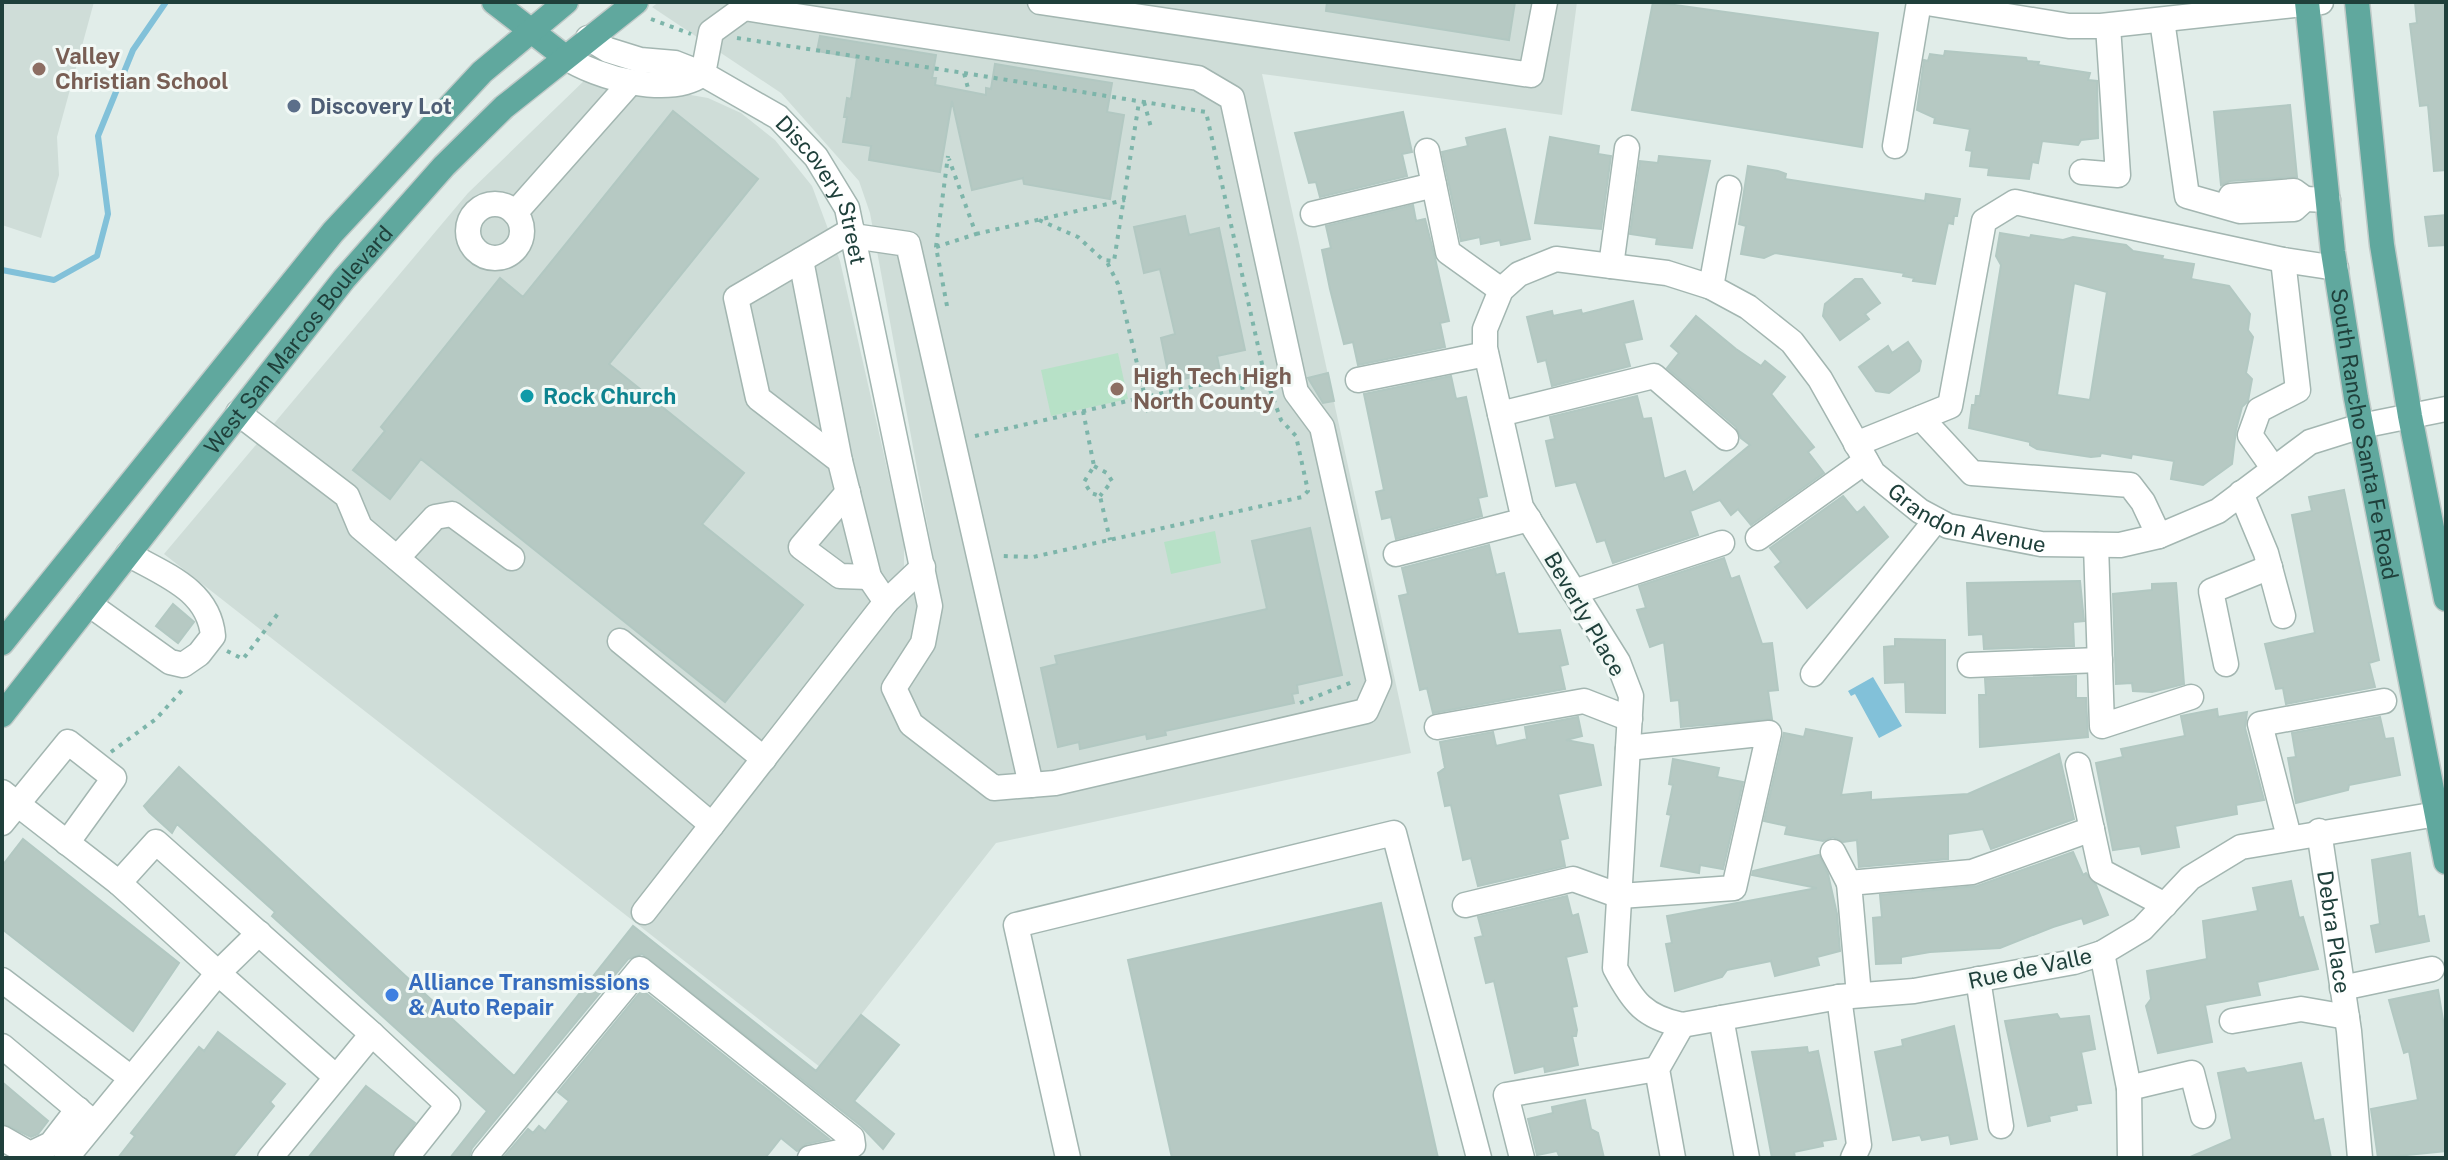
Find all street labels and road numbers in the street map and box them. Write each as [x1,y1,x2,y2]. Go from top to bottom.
street label: Discovery Street [770,110,871,267]
street label: West San Marcos Boulevard [199,220,398,459]
street label: South Rancho Santa Fe Road [2326,286,2404,582]
street label: Grandon Avenue [1883,478,2048,558]
street label: Beverly Place [1539,547,1631,681]
street label: Debra Place [2312,869,2356,995]
street label: Rue de Valle [1966,942,2094,994]

